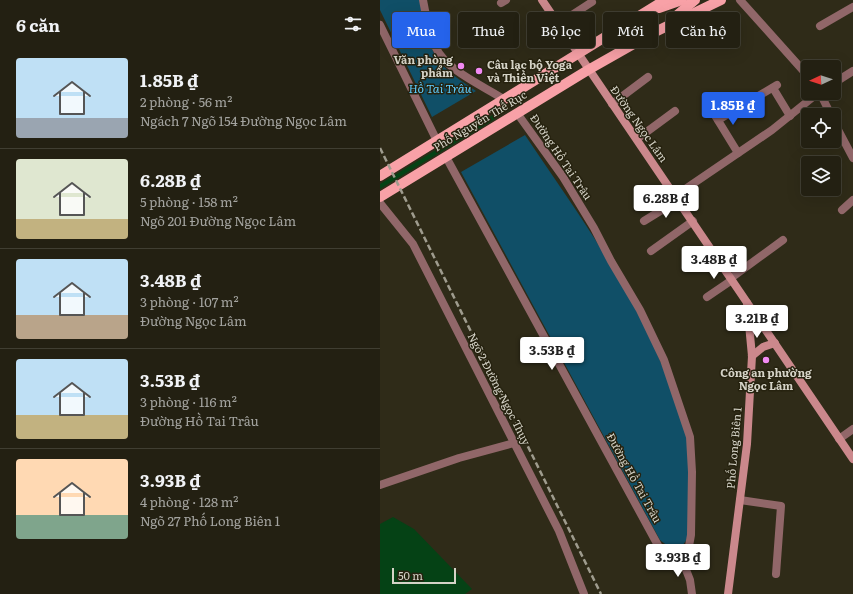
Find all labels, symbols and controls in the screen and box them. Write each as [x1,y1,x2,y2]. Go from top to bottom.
text: 6 căn [16,12,60,37]
chip: Mua [392,12,450,48]
chip: Thuê [458,12,519,48]
chip: Bộ lọc [527,12,595,48]
chip: Mới [603,12,658,48]
chip: Căn hộ [666,12,740,48]
icon: filters [342,13,364,35]
place label: Văn phòng phẩm [393,51,453,80]
place label: Câu lạc bộ Yoga và Thiền Việt [487,56,573,85]
north arrow [801,60,841,100]
map controls [801,60,841,196]
marker: Văn phòng phẩm [456,61,466,71]
marker: Câu lạc bộ Yoga và Thiền Việt [474,66,484,76]
text: 1.85B ₫ [140,67,198,92]
icon: home [48,74,96,122]
water label: Hồ Tai Trâu [408,79,472,97]
street label: Đường Ngọc Lâm [607,82,672,165]
street label: Phố Nguyễn Thế Rục [430,86,530,154]
text: 2 phòng · 56 m² [140,92,232,111]
pin: 1.85B ₫ [696,92,770,126]
text: 1.85B ₫ [711,95,755,114]
button: locate [801,108,841,148]
street label: Đường Hồ Tai Trâu [527,110,597,203]
text: Ngách 7 Ngõ 154 Đường Ngọc Lâm [140,111,347,130]
button: layers [801,156,841,196]
text: 6.28B ₫ [140,167,201,192]
icon: home [48,175,96,223]
pin: 6.28B ₫ [629,185,703,219]
text: 6.28B ₫ [643,188,689,207]
text: 5 phòng · 158 m² [140,192,238,211]
text: Ngõ 201 Đường Ngọc Lâm [140,211,296,230]
pin: 3.48B ₫ [677,246,751,280]
text: 3.48B ₫ [691,249,737,268]
text: 3.48B ₫ [140,267,201,292]
icon: home [48,275,96,323]
text: 3 phòng · 107 m² [140,292,239,311]
pin: 3.21B ₫ [720,305,794,339]
text: 3.21B ₫ [735,308,779,327]
text: Đường Ngọc Lâm [140,311,247,330]
street label: Ngõ 2 Đường Ngọc Thụy [465,330,535,448]
pin: 3.53B ₫ [515,337,589,371]
text: 3.53B ₫ [529,340,575,359]
marker: Công an phường Ngọc Lâm [761,355,771,365]
place label: Công an phường Ngọc Lâm [720,364,812,393]
text: 3.53B ₫ [140,367,200,392]
icon: home [48,375,96,423]
text: 3 phòng · 116 m² [140,392,237,411]
street label: Phố Long Biên 1 [721,406,745,489]
text: Đường Hồ Tai Trâu [140,411,259,430]
street label: Đường Hồ Tai Trâu [604,430,666,525]
text: 3.93B ₫ [140,467,200,492]
icon: home [48,475,96,523]
text: 4 phòng · 128 m² [140,492,238,511]
text: Ngõ 27 Phố Long Biên 1 [140,511,280,530]
pin: 3.93B ₫ [641,544,715,578]
text: 3.93B ₫ [655,547,701,566]
scale bar [392,566,456,585]
text: 50 m [398,567,423,583]

